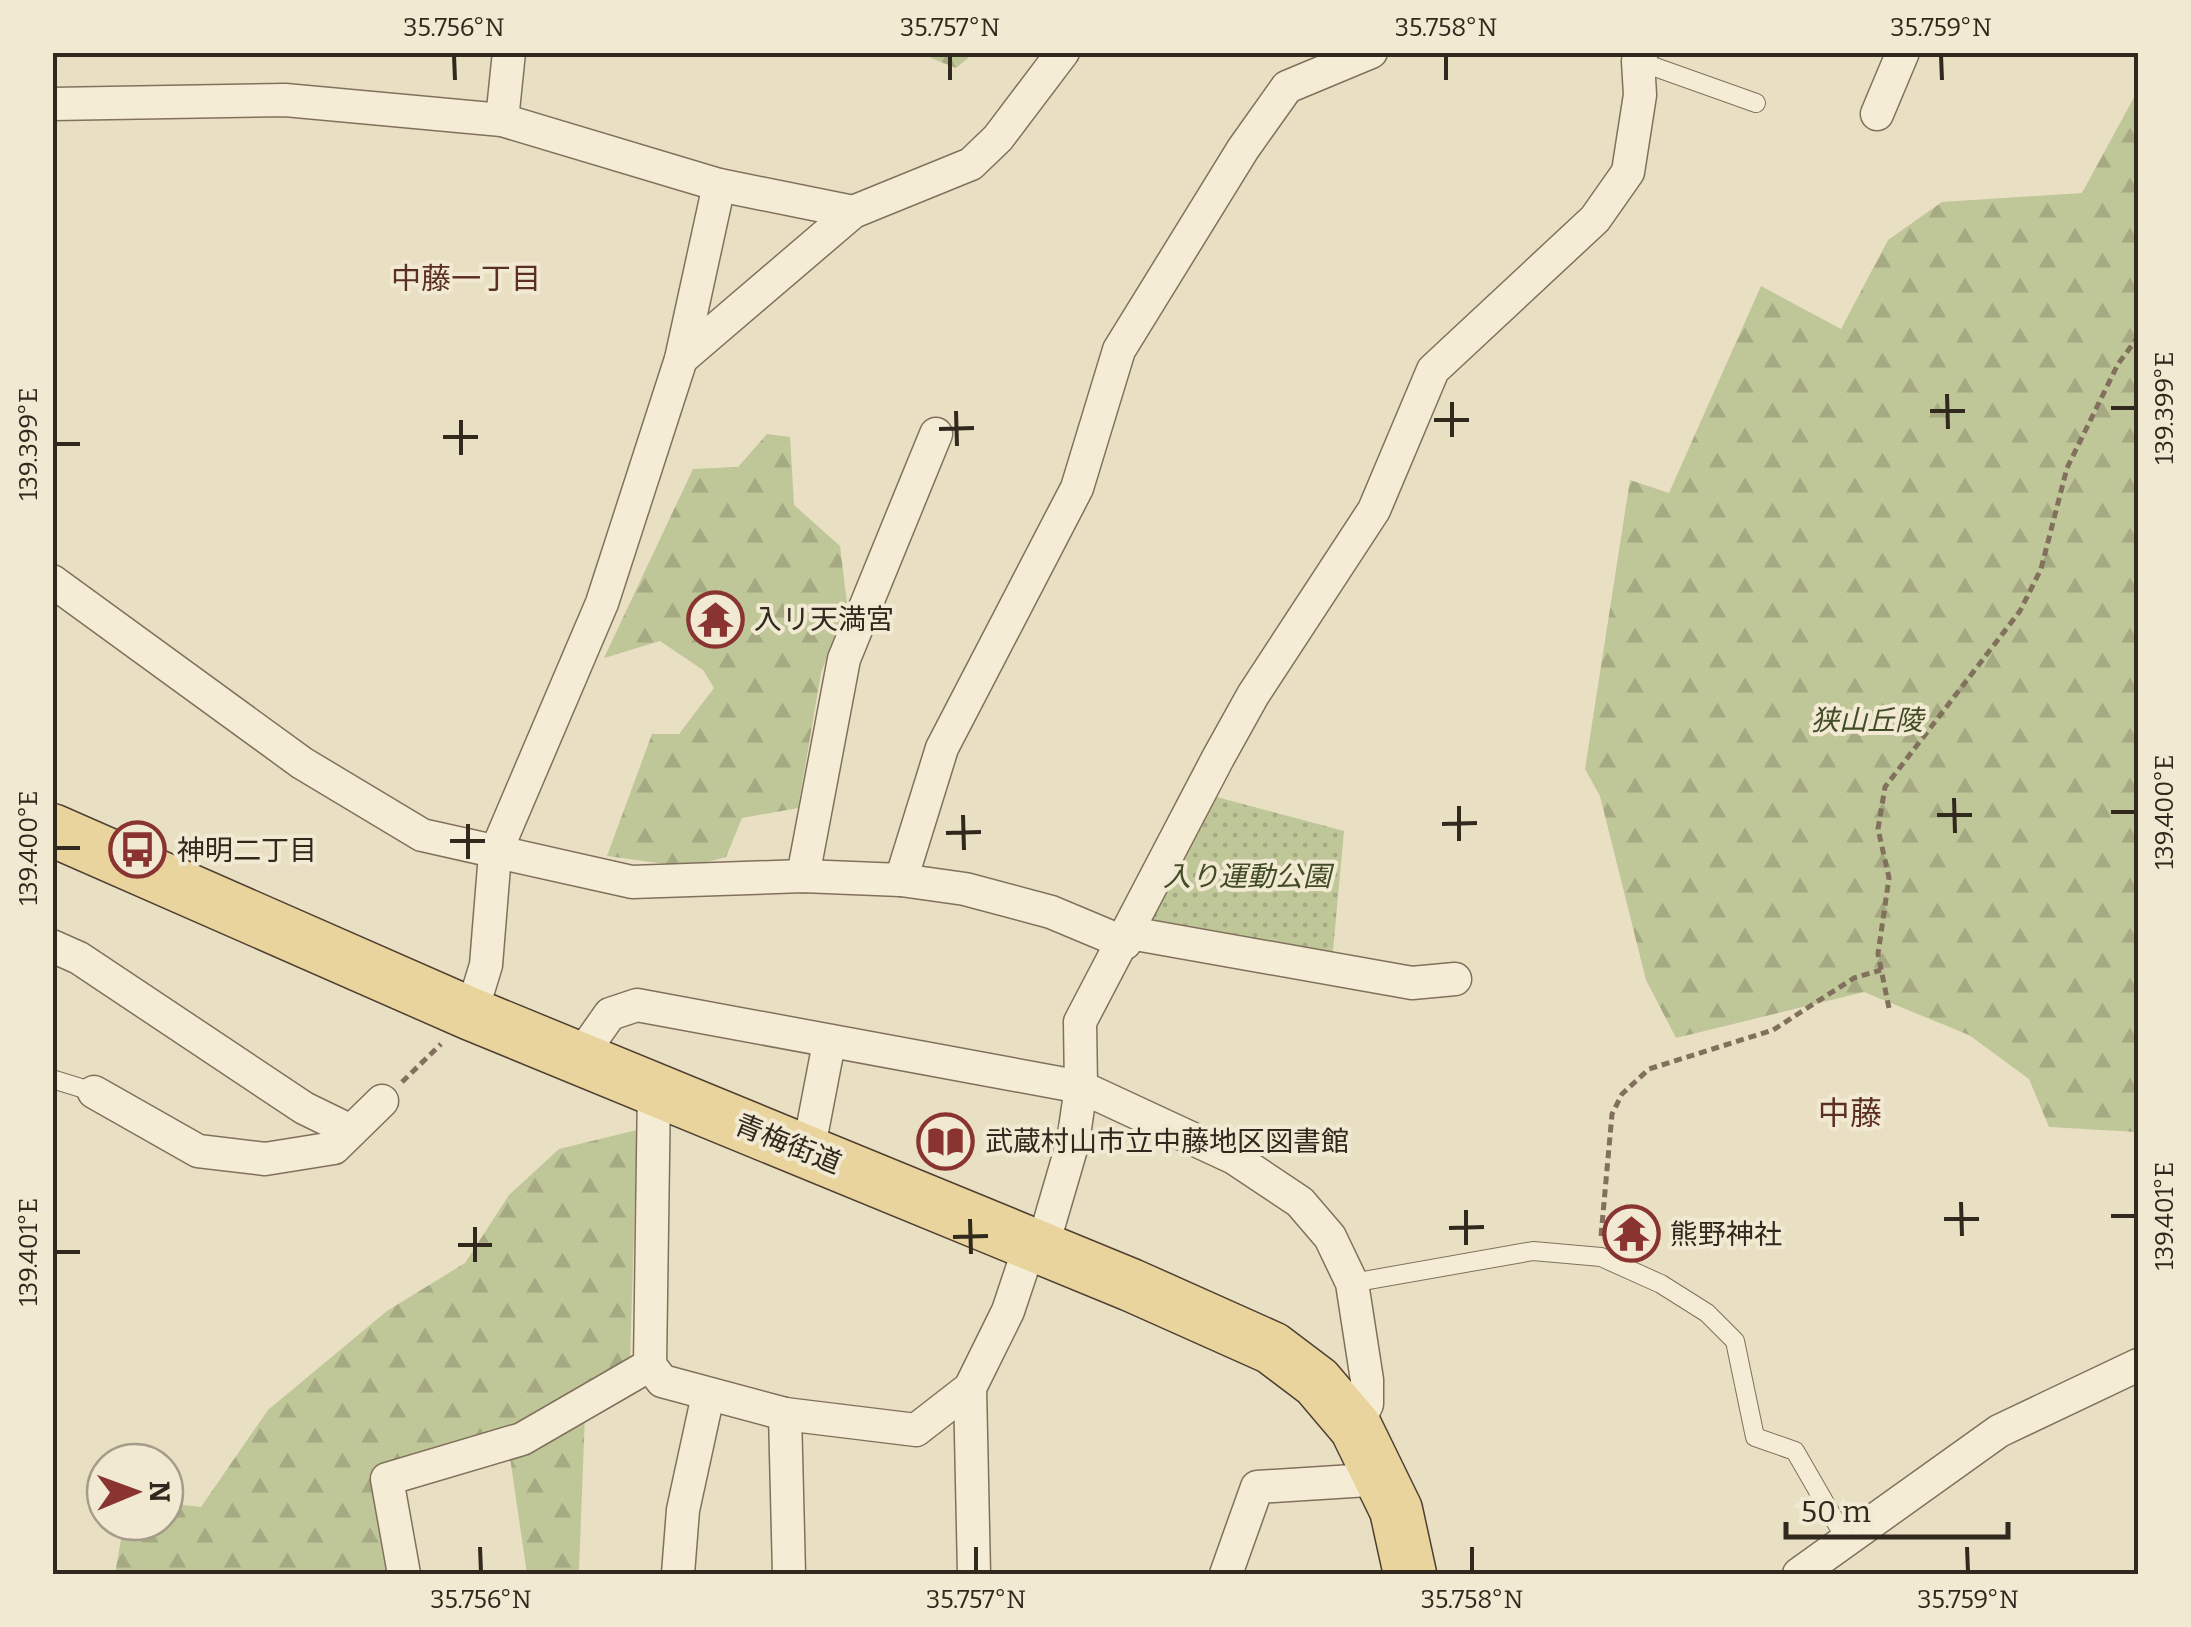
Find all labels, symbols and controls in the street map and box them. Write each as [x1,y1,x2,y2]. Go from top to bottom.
text: 35.756°N [403,13,505,43]
text: 35.757°N [900,13,1000,43]
text: 35.758°N [1395,13,1497,43]
text: 35.759°N [1890,13,1992,43]
district label: 中藤一丁目 [391,261,541,297]
text: 139.399°E [2150,352,2180,464]
text: 139.399°E [14,388,44,500]
temple icon: 入リ天満宮 [685,589,745,649]
place label: 入リ天満宮 [754,603,894,636]
park label: 狭山丘陵 [1811,704,1926,737]
text: 139.400°E [2150,754,2180,870]
text: 139.400°E [14,790,44,906]
bus stop icon: 神明二丁目 [108,820,168,880]
place label: 神明二丁目 [177,834,317,867]
park label: 入り運動公園 [1163,860,1335,893]
district label: 中藤 [1818,1094,1882,1132]
street label: 青梅街道 [730,1108,846,1180]
library icon: 武蔵村山市立中藤地区図書館 [916,1111,976,1171]
place label: 武蔵村山市立中藤地区図書館 [985,1125,1349,1158]
text: 139.401°E [2150,1162,2180,1270]
text: 139.401°E [14,1198,44,1306]
temple icon: 熊野神社 [1601,1204,1661,1264]
place label: 熊野神社 [1670,1218,1782,1251]
north arrow [85,1442,185,1542]
scale bar [1786,1477,2008,1539]
text: N [143,1480,176,1503]
text: 50 m [1801,1494,1871,1530]
text: 35.756°N [430,1585,532,1615]
text: 35.757°N [926,1585,1026,1615]
text: 35.758°N [1421,1585,1523,1615]
text: 35.759°N [1917,1585,2019,1615]

